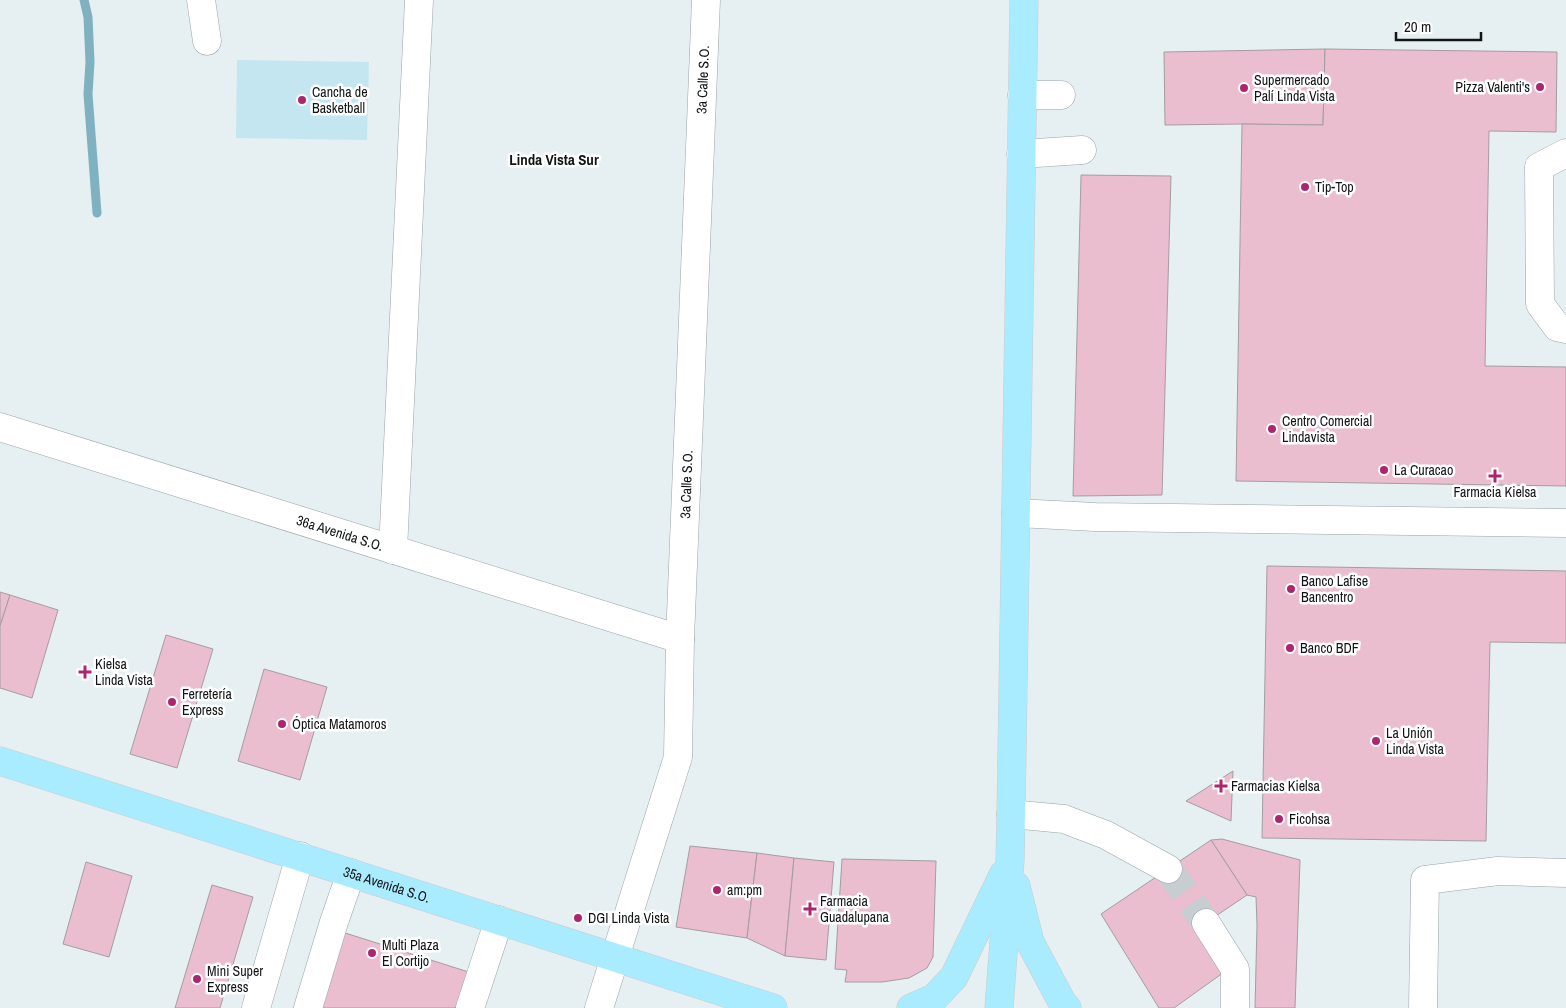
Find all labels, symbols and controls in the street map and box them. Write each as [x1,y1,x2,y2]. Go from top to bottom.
scale bar [1396,10,1481,42]
text: 20 m [1404,16,1431,37]
street label: 3a Calle S.O. [692,45,713,114]
place label: Supermercado Palí Linda Vista [1254,71,1335,105]
place label: Pizza Valenti's [1455,78,1530,96]
marker: Pizza Valenti's [1534,81,1546,93]
marker: Supermercado Palí Linda Vista [1238,82,1250,94]
place label: Cancha de Basketball [312,83,368,117]
marker: Cancha de Basketball [296,94,308,106]
district label: Linda Vista Sur [509,149,599,170]
place label: Tip-Top [1315,178,1354,196]
marker: Tip-Top [1299,181,1311,193]
place label: Centro Comercial Lindavista [1282,412,1372,446]
marker: Centro Comercial Lindavista [1266,423,1278,435]
street label: 3a Calle S.O. [676,450,697,519]
place label: La Curacao [1394,461,1453,479]
marker: La Curacao [1378,464,1390,476]
marker: Farmacia Kielsa [1489,470,1501,482]
place label: Farmacia Kielsa [1453,483,1537,501]
street label: 36a Avenida S.O. [294,511,385,555]
place label: Banco Lafise Bancentro [1301,572,1368,606]
marker: Banco Lafise Bancentro [1285,583,1297,595]
place label: Banco BDF [1300,639,1359,657]
marker: Banco BDF [1284,642,1296,654]
place label: Kielsa Linda Vista [95,655,154,689]
marker: Kielsa Linda Vista [79,666,91,678]
place label: Ferretería Express [182,685,232,719]
marker: Ferretería Express [166,696,178,708]
place label: Óptica Matamoros [292,715,387,733]
marker: Óptica Matamoros [276,718,288,730]
place label: La Unión Linda Vista [1386,724,1445,758]
marker: La Unión Linda Vista [1370,735,1382,747]
place label: Farmacias Kielsa [1231,777,1320,795]
marker: Farmacias Kielsa [1215,780,1227,792]
place label: Ficohsa [1289,810,1330,828]
marker: Ficohsa [1273,813,1285,825]
street label: 35a Avenida S.O. [341,862,432,907]
place label: am:pm [727,881,762,899]
marker: am:pm [711,884,723,896]
place label: Farmacia Guadalupana [820,892,890,926]
marker: Farmacia Guadalupana [804,903,816,915]
place label: DGI Linda Vista [588,909,670,927]
marker: DGI Linda Vista [572,912,584,924]
place label: Multi Plaza El Cortijo [382,936,439,970]
marker: Multi Plaza El Cortijo [366,947,378,959]
place label: Mini Super Express [207,962,263,996]
marker: Mini Super Express [191,973,203,985]

